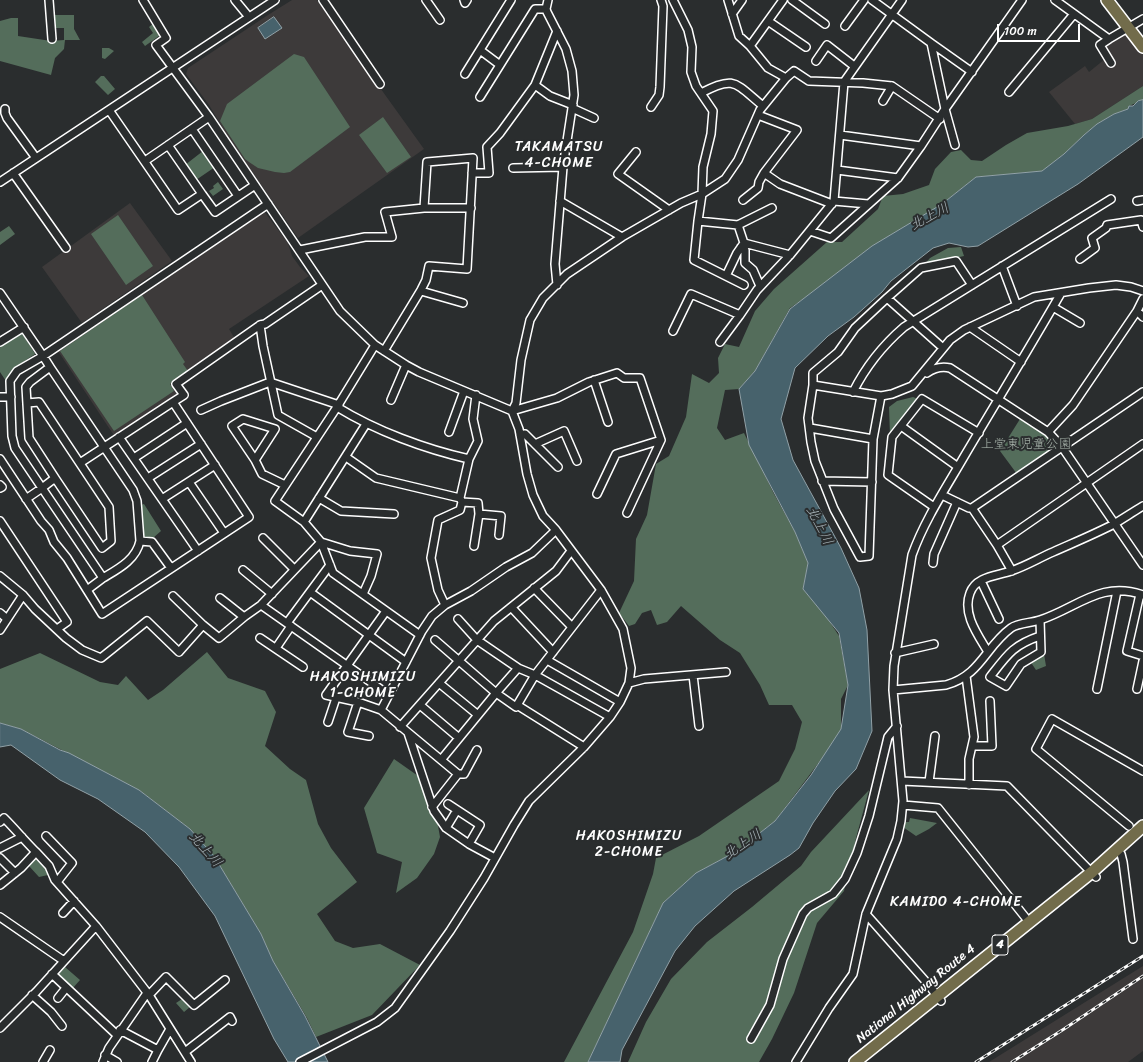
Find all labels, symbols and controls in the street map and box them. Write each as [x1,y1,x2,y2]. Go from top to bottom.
scale bar [999,16,1082,42]
text: 100 m [1004,20,1037,42]
district label: TAKAMATSU 4-CHOME [515,139,603,172]
water label: 北上川 [908,200,952,234]
park label: 上堂東児童公園 [981,437,1071,453]
water label: 北上川 [802,503,836,549]
district label: HAKOSHIMIZU 1-CHOME [311,669,415,702]
water label: 北上川 [721,826,765,864]
district label: HAKOSHIMIZU 2-CHOME [577,828,681,860]
water label: 北上川 [185,829,225,871]
district label: KAMIDO 4-CHOME [890,894,1022,910]
road number: 4 [992,935,1008,955]
street label: National Highway Route 4 [853,941,979,1047]

